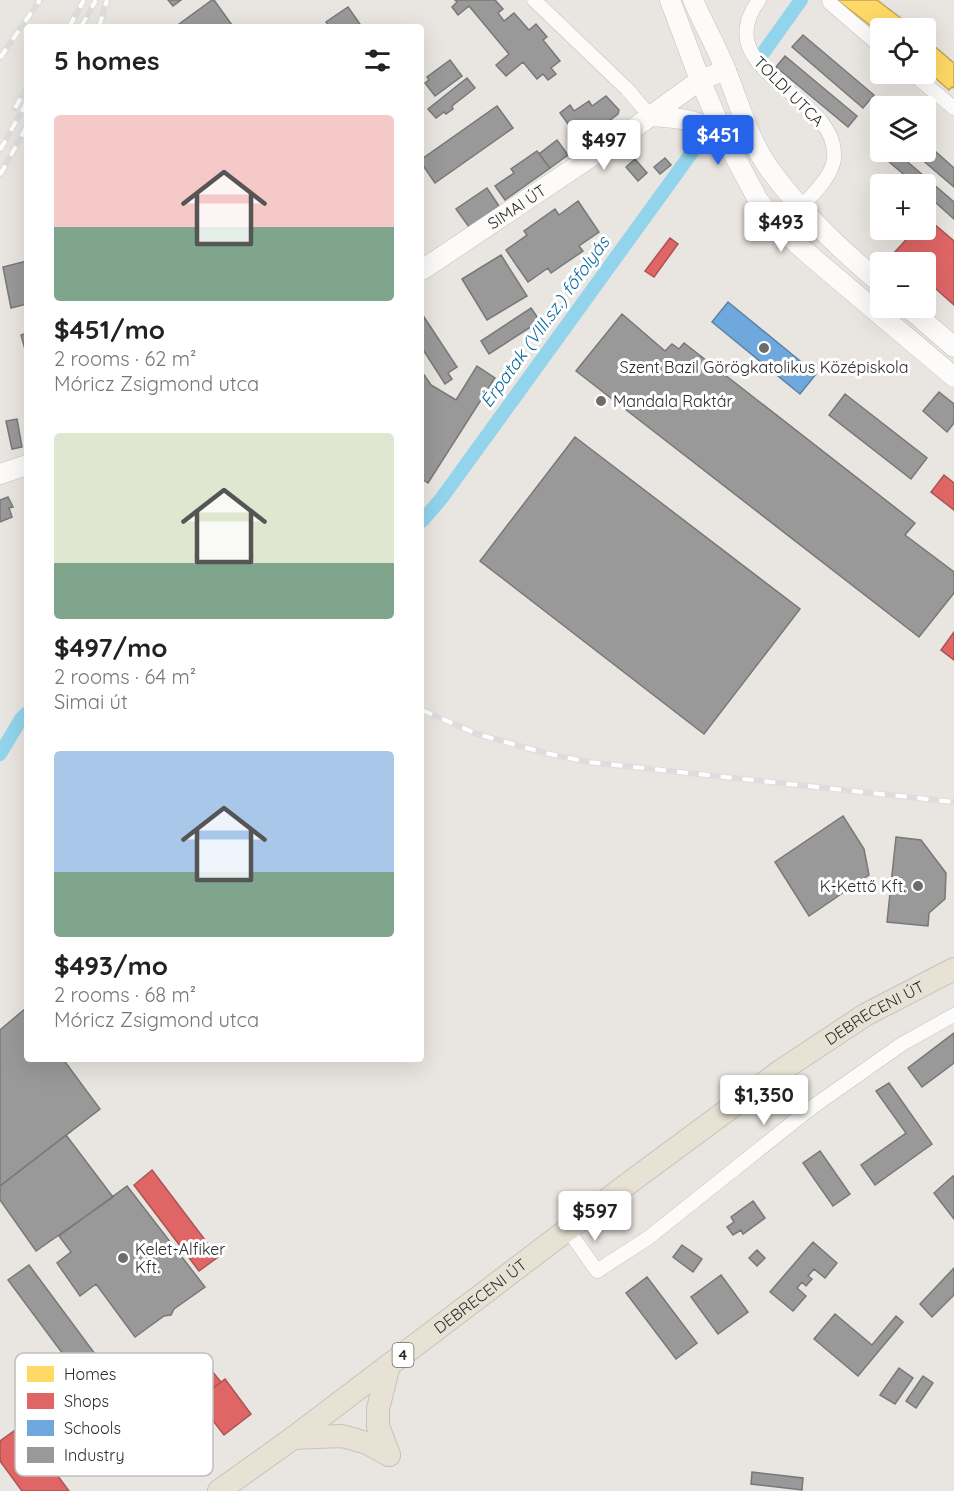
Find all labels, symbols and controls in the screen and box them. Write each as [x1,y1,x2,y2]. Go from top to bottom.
map controls [870,18,936,318]
button: locate [870,18,936,84]
text: 5 homes [54,44,160,77]
icon: filters [361,44,394,77]
street label: TOLDI UTCA [750,52,828,130]
button: layers [870,96,936,162]
pin: $451 [682,115,754,166]
pin: $497 [568,120,640,171]
text: $451 [697,122,740,147]
text: $497 [581,127,627,152]
icon: home [170,154,278,262]
button: + [870,174,936,240]
street label: SIMAI ÚT [484,180,550,233]
pin: $493 [745,202,817,253]
text: $493 [758,209,804,234]
water label: Érpatak (VIII.sz.) főfolyás [475,231,615,412]
button: − [870,252,936,318]
text: $451/mo [54,313,165,346]
marker: Szent Bazil Görögkatolikus Középiskola [757,341,771,355]
text: 2 rooms · 62 m² [54,346,196,371]
place label: Szent Bazil Görögkatolikus Középiskola [620,357,908,377]
text: Móricz Zsigmond utca [54,371,259,396]
place label: Mandala Raktár [613,391,733,411]
marker: Mandala Raktár [594,394,608,408]
icon: home [170,472,278,580]
text: $497/mo [54,631,168,664]
text: 2 rooms · 64 m² [54,664,196,689]
text: Simai út [54,689,128,714]
icon: home [170,790,278,898]
place label: K-Kettő Kft. [820,876,906,896]
marker: K-Kettő Kft. [911,879,925,893]
text: $493/mo [54,949,168,982]
street label: DEBRECENI ÚT [821,976,928,1049]
text: 2 rooms · 68 m² [54,982,196,1007]
text: Móricz Zsigmond utca [54,1007,259,1032]
pin: $1,350 [715,1075,813,1126]
text: $1,350 [734,1082,794,1107]
pin: $597 [559,1191,631,1242]
text: $597 [572,1198,618,1223]
place label: Kelet-Alfiker Kft. [135,1239,225,1277]
marker: Kelet-Alfiker Kft. [116,1251,130,1265]
street label: DEBRECENI ÚT [430,1254,531,1338]
road number: 4 [392,1343,414,1367]
legend [15,1353,213,1476]
text: Homes [64,1364,116,1384]
text: Shops [64,1391,109,1411]
text: Schools [64,1418,121,1438]
text: Industry [64,1445,124,1465]

